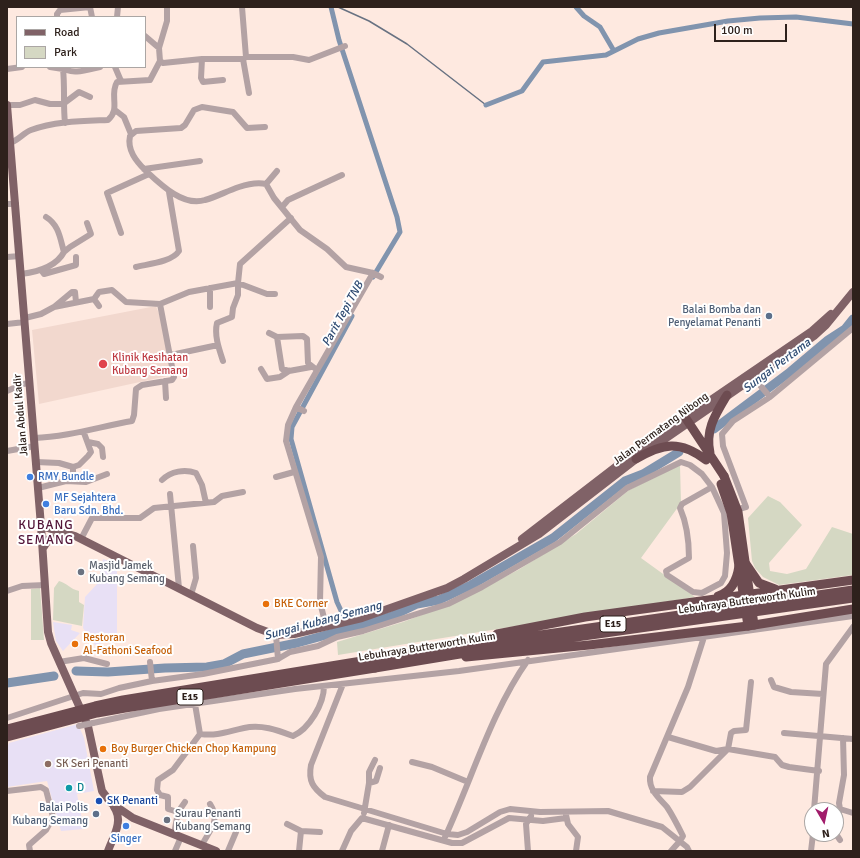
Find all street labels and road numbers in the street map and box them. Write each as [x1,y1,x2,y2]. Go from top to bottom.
street label: Jalan Abdul Kadir [11,373,31,457]
street label: Jalan Permatang Nibong [611,390,711,468]
street label: Lebuhraya Butterworth Kulim [677,585,817,617]
road number: E15 [600,616,626,632]
street label: Lebuhraya Butterworth Kulim [358,630,496,664]
road number: E15 [177,689,203,705]

